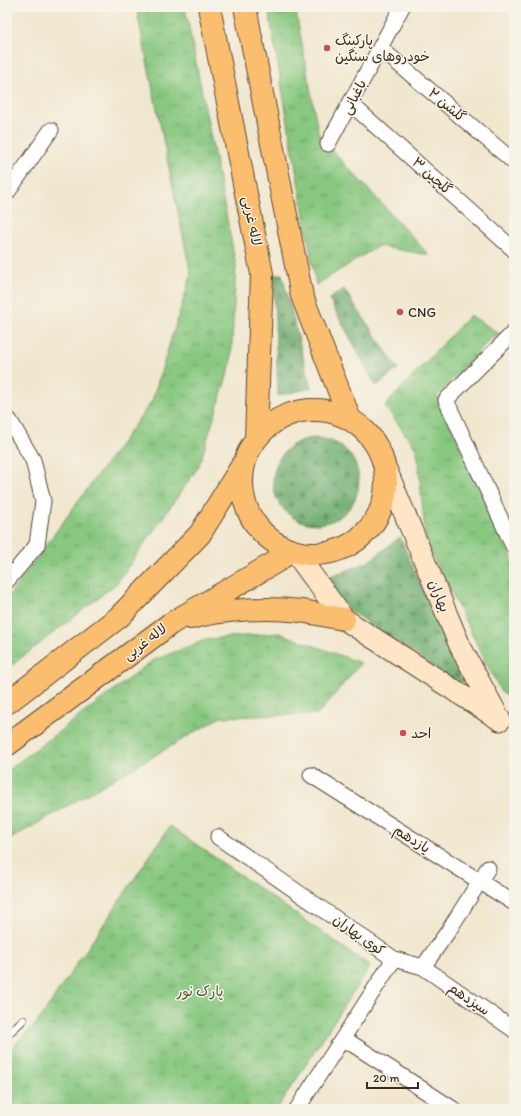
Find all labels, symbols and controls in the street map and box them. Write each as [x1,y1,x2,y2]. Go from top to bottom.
place label: پارکینگ خودروهای سنگین [335,32,430,65]
marker: پارکینگ خودروهای سنگین [322,43,332,53]
street label: باغبانی [338,77,370,117]
street label: گلشن ۲ [425,84,469,126]
street label: گلچین ۳ [408,154,455,199]
street label: لاله غربی [239,195,265,247]
place label: CNG [408,304,436,321]
marker: CNG [395,307,405,317]
street label: بهاران [425,577,453,615]
street label: لاله غربی [120,620,170,664]
place label: احد [411,725,431,742]
marker: احد [398,728,408,738]
street label: یازدهم [390,821,433,858]
street label: کوی بهاران [330,911,388,959]
street label: سیزدهم [444,979,493,1021]
park label: پارک نور [176,983,223,1001]
scale bar [367,1064,418,1090]
text: 20 m [373,1071,400,1085]

